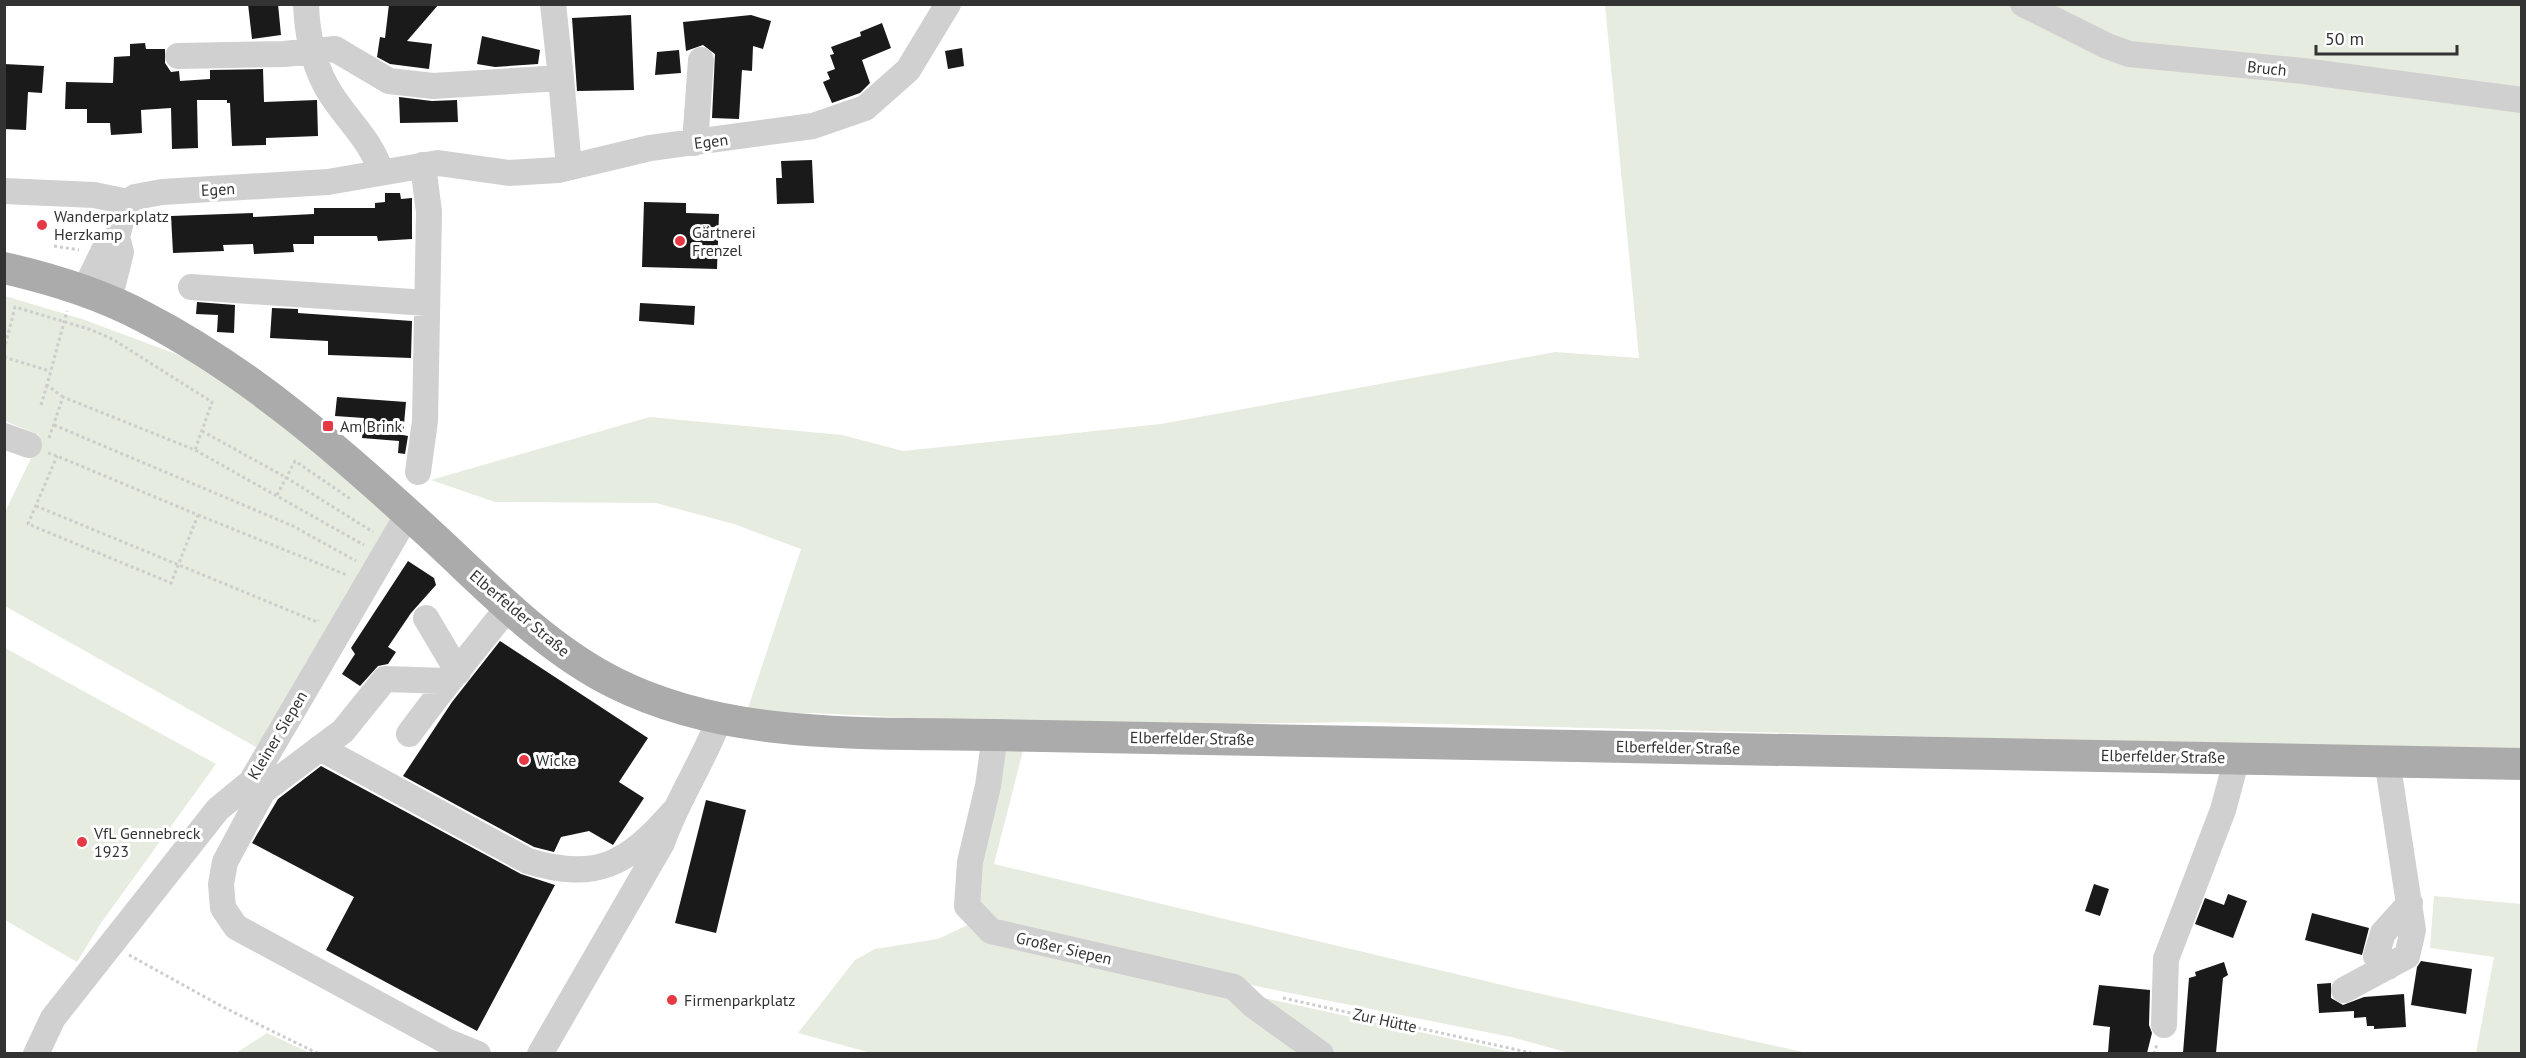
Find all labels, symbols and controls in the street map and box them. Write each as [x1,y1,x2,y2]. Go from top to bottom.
scale bar [2316,18,2457,56]
text: 50 m [2325,27,2364,50]
street label: Bruch [2246,56,2288,80]
street label: Egen [693,129,729,153]
street label: Egen [200,178,236,200]
place label: Wanderparkplatz Herzkamp [54,206,169,244]
marker: Wanderparkplatz Herzkamp [35,218,49,232]
place label: Gärtnerei Frenzel [692,222,756,260]
marker: Gärtnerei Frenzel [673,234,687,248]
place label: Am Brink [340,416,402,436]
marker: Am Brink [321,419,335,433]
street label: Elberfelder Straße [466,565,574,661]
street label: Kleiner Siepen [243,687,311,783]
street label: Elberfelder Straße [1130,727,1254,749]
street label: Elberfelder Straße [1616,736,1740,758]
street label: Elberfelder Straße [2101,745,2225,767]
place label: Wicke [536,750,576,770]
marker: Wicke [517,753,531,767]
place label: VfL Gennebreck 1923 [93,823,201,861]
marker: VfL Gennebreck 1923 [75,835,89,849]
street label: Großer Siepen [1014,927,1114,969]
place label: Firmenparkplatz [684,990,795,1010]
marker: Firmenparkplatz [665,993,679,1007]
street label: Zur Hütte [1351,1003,1419,1037]

